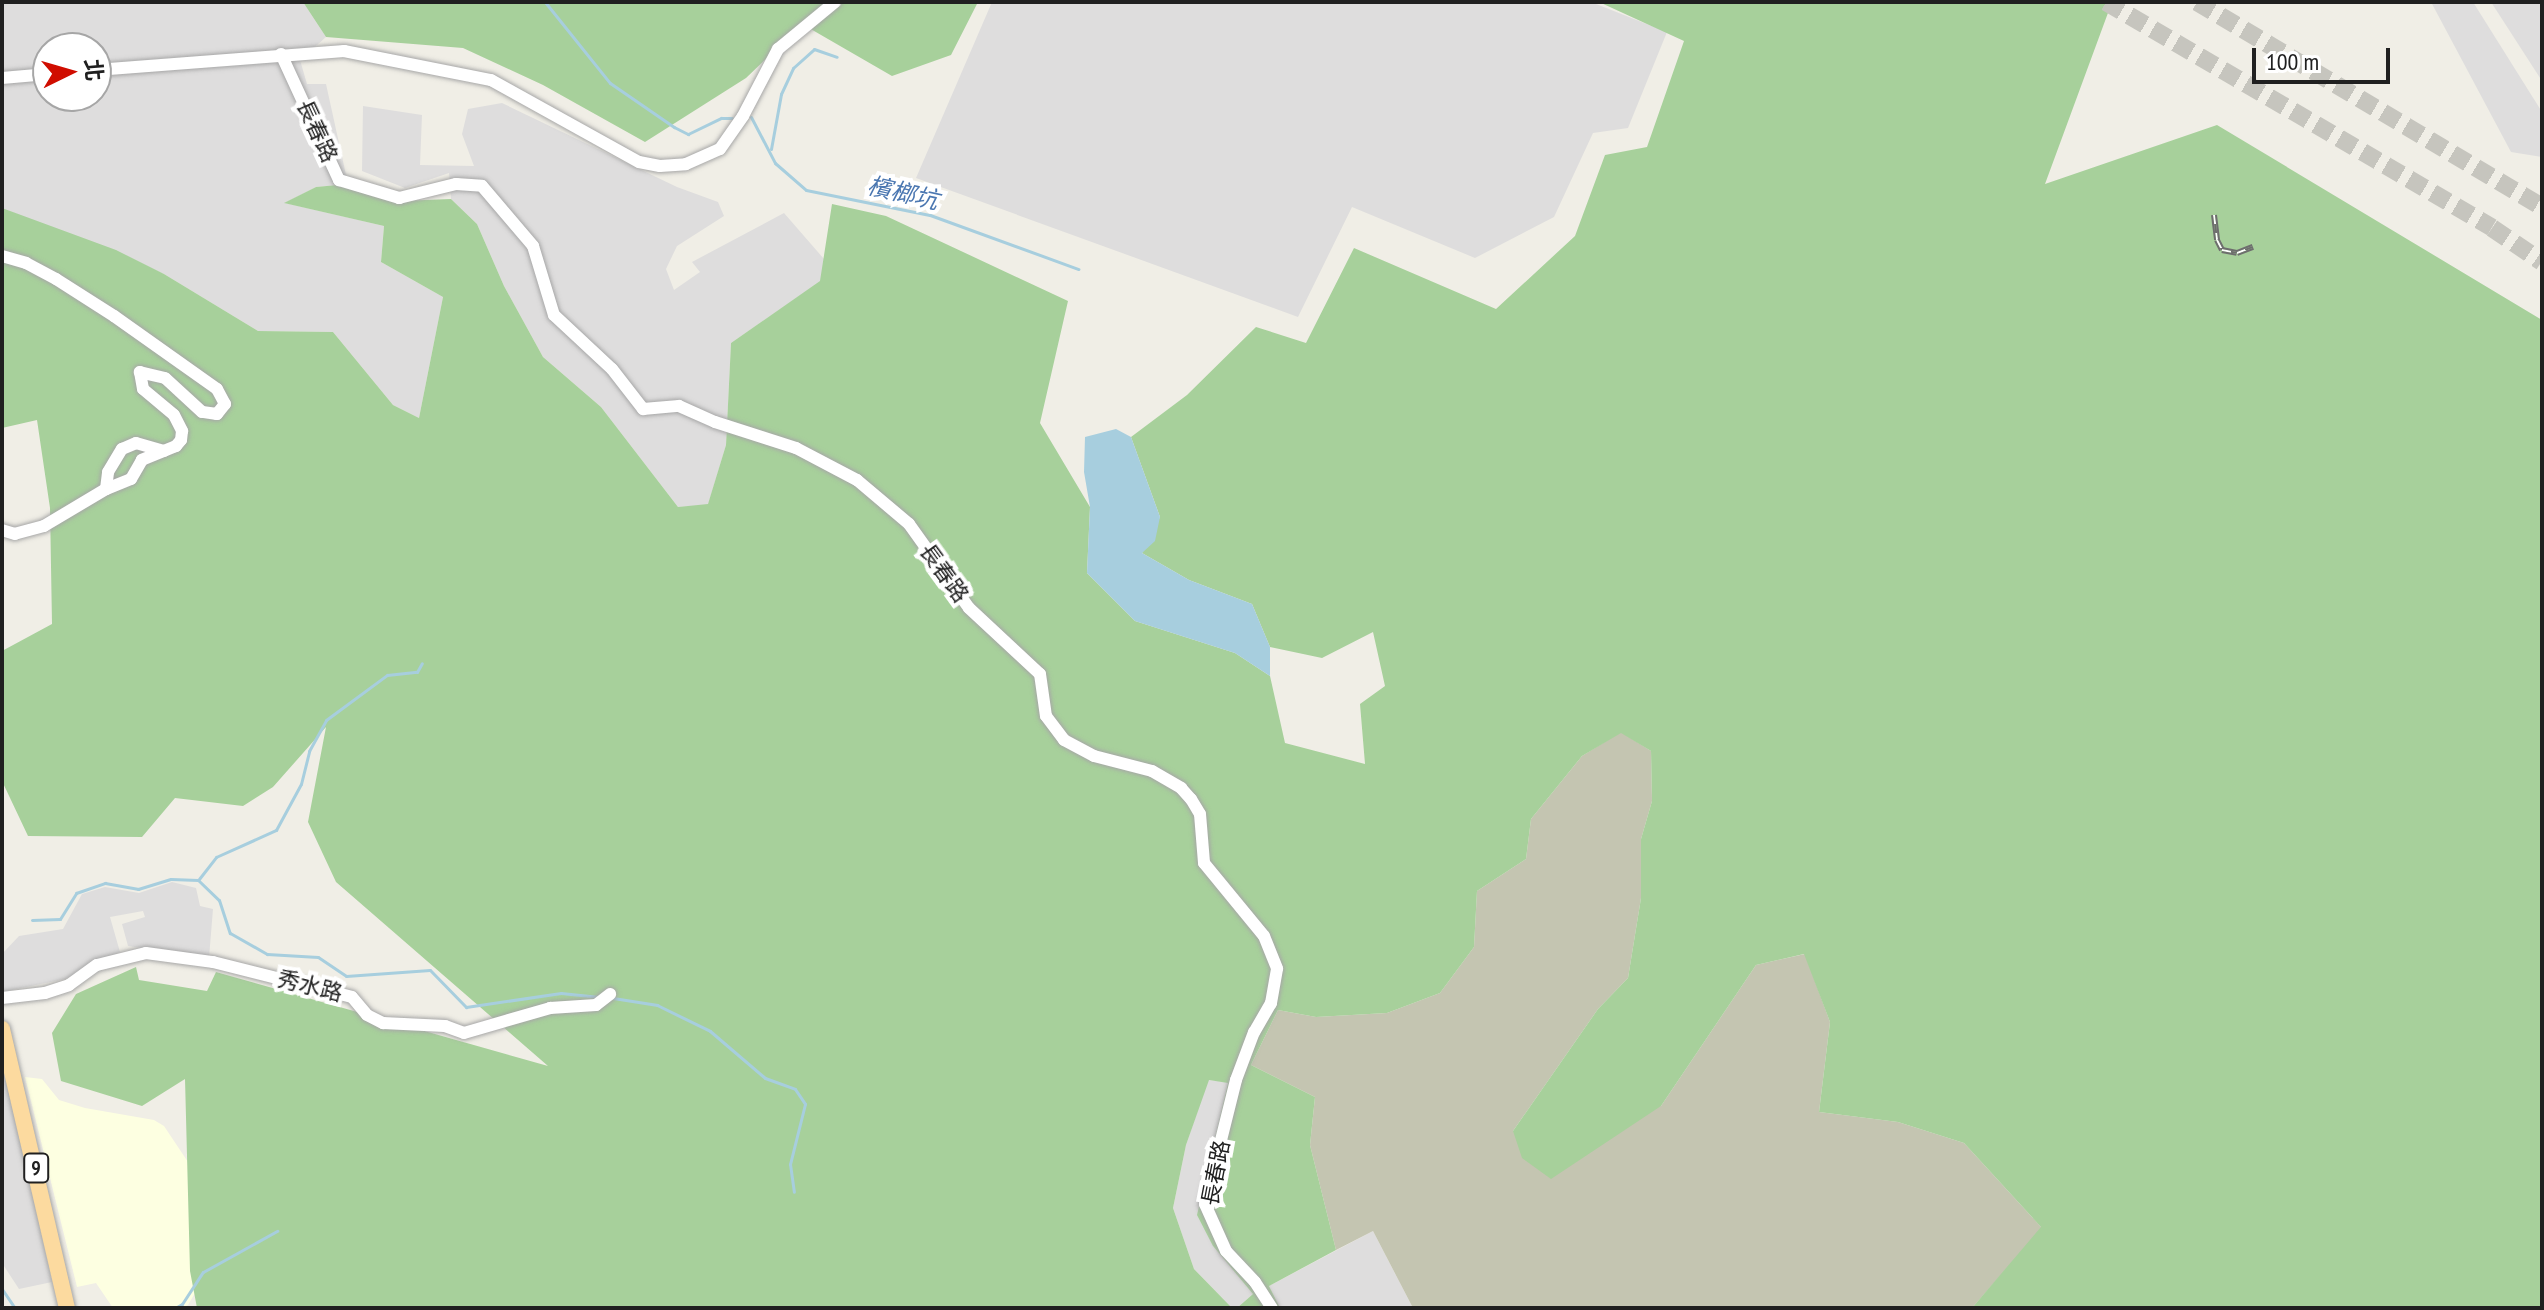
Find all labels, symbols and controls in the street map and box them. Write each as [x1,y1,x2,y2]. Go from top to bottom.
north arrow [32,32,112,112]
scale bar [2256,32,2394,82]
text: 100 m [2266,46,2319,77]
text: 北 [79,58,109,82]
street label: 長春路 [291,96,343,166]
water label: 檳榔坑 [865,171,941,215]
street label: 長春路 [914,539,974,607]
street label: 秀水路 [275,965,345,1007]
street label: 長春路 [1197,1138,1235,1208]
road number: 9 [22,1152,50,1184]

